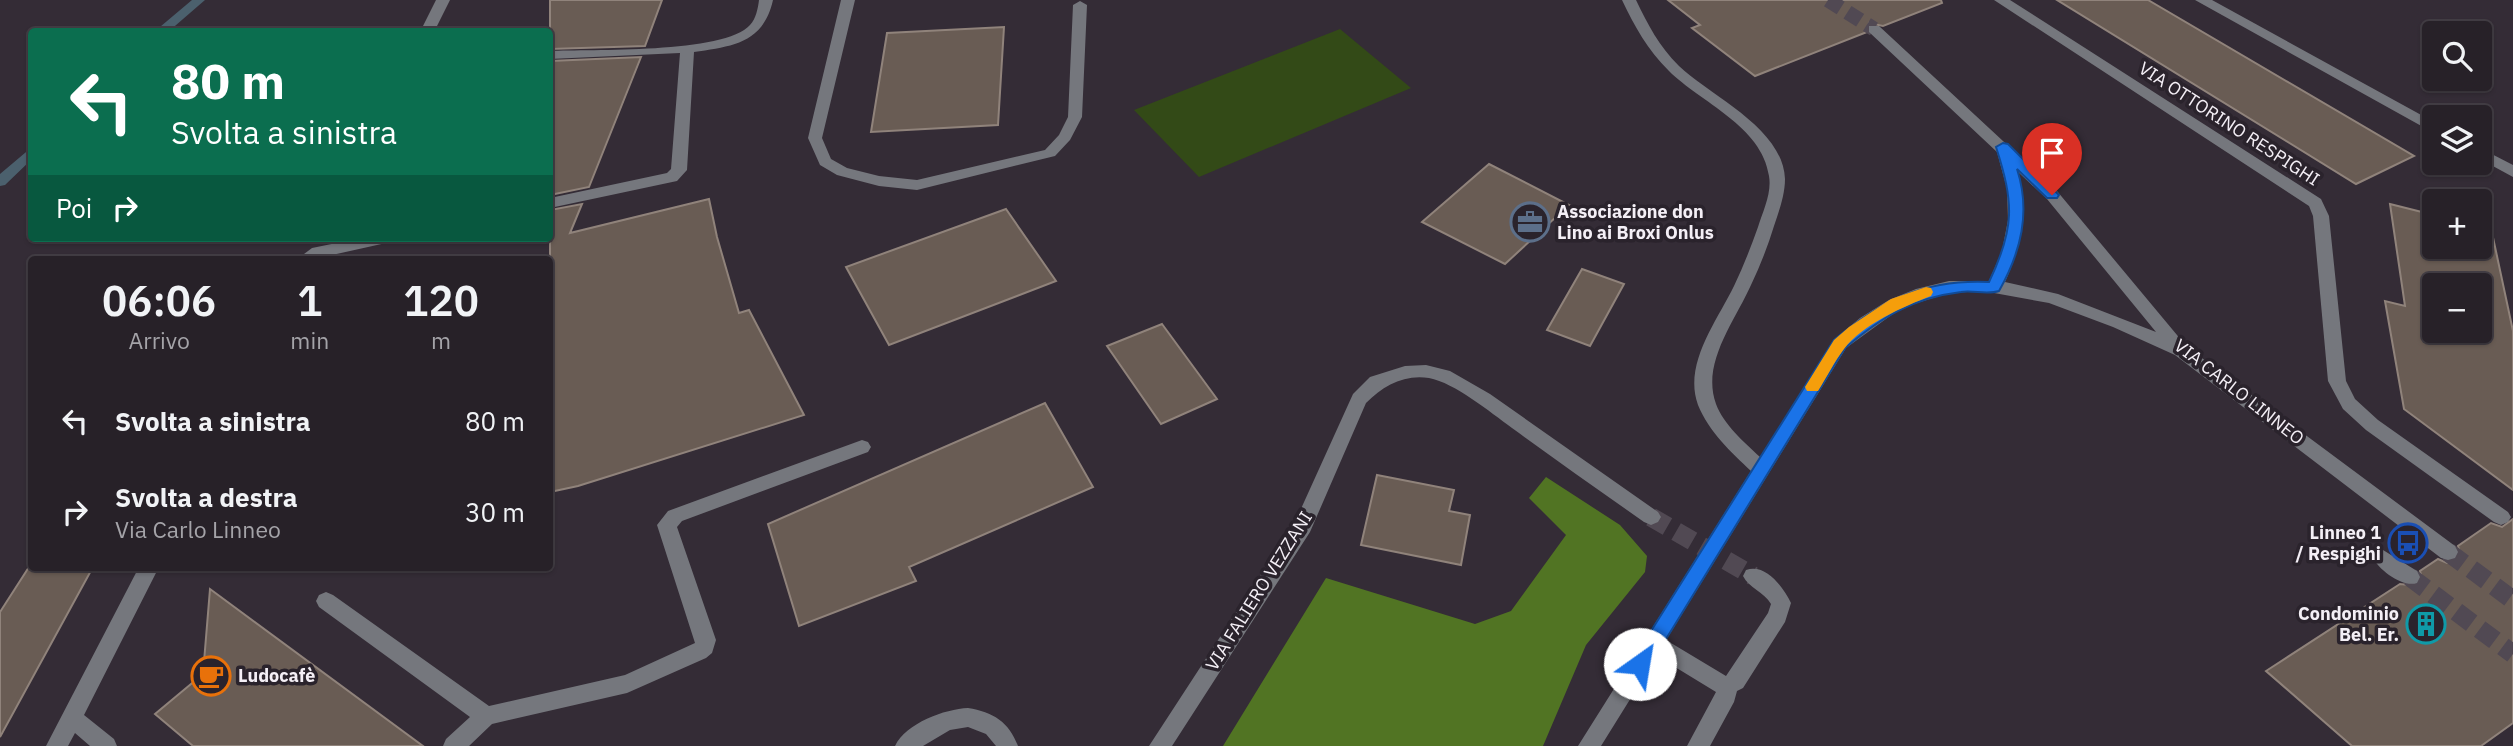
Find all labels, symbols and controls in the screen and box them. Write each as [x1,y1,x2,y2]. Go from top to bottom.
map controls [2422,21,2492,343]
button: search [2422,21,2492,91]
text: 80 m [171,49,285,112]
icon: left [56,56,147,147]
street label: VIA OTTORINO RESPIGHI [2134,56,2324,191]
button: layers [2422,105,2492,175]
text: Svolta a sinistra [171,111,397,153]
pin [2022,123,2082,195]
icon: arrive [2033,134,2071,172]
icon: right [106,189,144,227]
button: + [2422,189,2492,259]
text: Poi [56,191,92,225]
place label: Associazione don Lino ai Broxi Onlus [1557,200,1714,244]
office icon: Associazione don Lino ai Broxi Onlus [1509,201,1551,243]
text: 06:06 [102,273,216,328]
text: 1 [297,273,322,328]
text: 120 [403,273,479,328]
button: − [2422,273,2492,343]
text: Arrivo [128,325,190,355]
text: min [290,325,329,355]
text: m [431,325,451,355]
street label: VIA CARLO LINNEO [2170,334,2309,449]
icon: left [56,402,94,440]
text: Svolta a sinistra [115,404,311,438]
text: 80 m [465,404,525,438]
text: Svolta a destra [115,480,297,514]
icon: right [56,493,94,531]
text: 30 m [465,495,525,529]
street label: VIA FALIERO VEZZANI [1200,507,1317,675]
text: Via Carlo Linneo [115,514,281,544]
place label: Linneo 1 / Respighi [2296,521,2381,565]
bus stop icon: Linneo 1 / Respighi [2387,522,2429,564]
place label: Condominio Bel. Er. [2298,602,2399,646]
building icon: Condominio Bel. Er. [2405,603,2447,645]
position arrow [1603,627,1677,701]
cafe icon: Ludocafè [190,655,232,697]
place label: Ludocafè [238,664,315,687]

